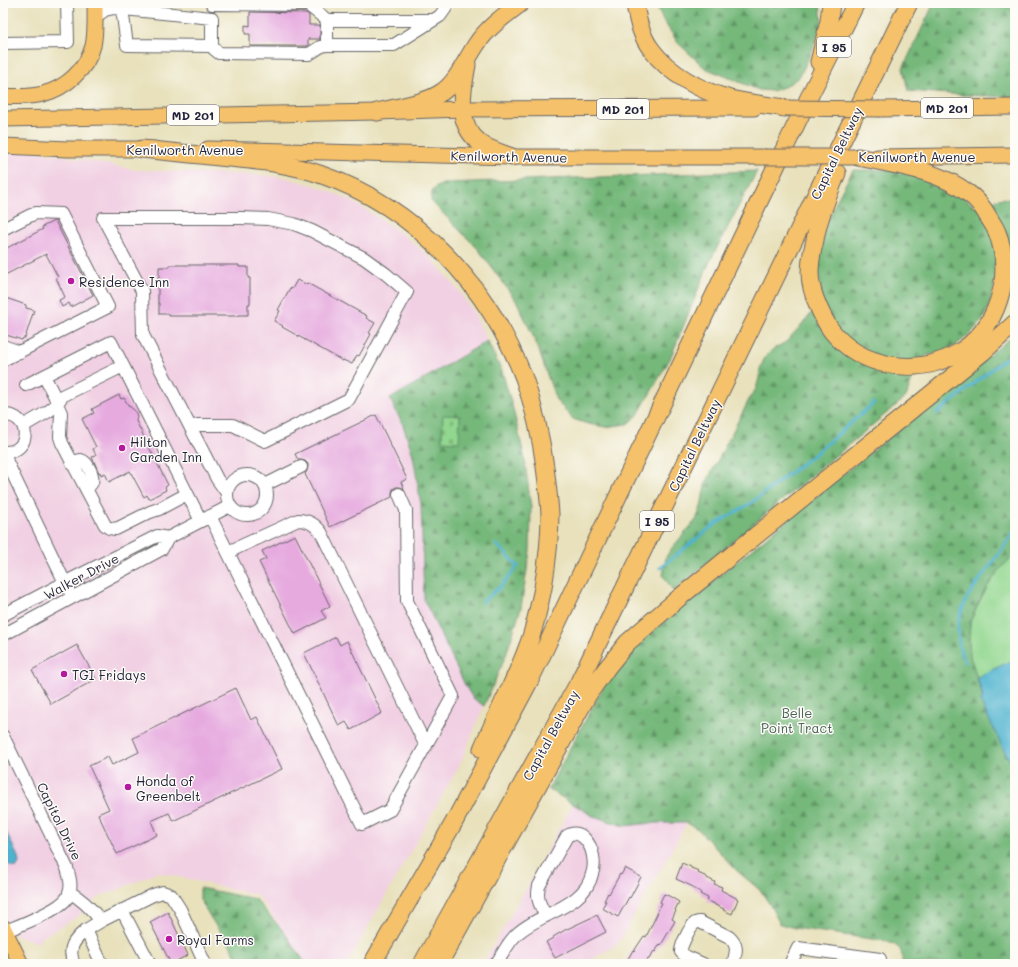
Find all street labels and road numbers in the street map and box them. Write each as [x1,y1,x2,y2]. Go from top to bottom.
road number: I 95 [817,37,851,57]
road number: MD 201 [921,98,973,118]
road number: MD 201 [597,99,649,119]
street label: Capital Beltway [806,104,866,202]
road number: MD 201 [167,105,219,125]
street label: Kenilworth Avenue [127,141,243,158]
street label: Kenilworth Avenue [450,146,568,166]
street label: Kenilworth Avenue [859,148,975,165]
street label: Capital Beltway [664,396,724,494]
road number: I 95 [640,511,674,531]
street label: Walker Drive [40,549,122,603]
street label: Capital Beltway [518,687,582,783]
street label: Capitol Drive [34,779,86,863]

